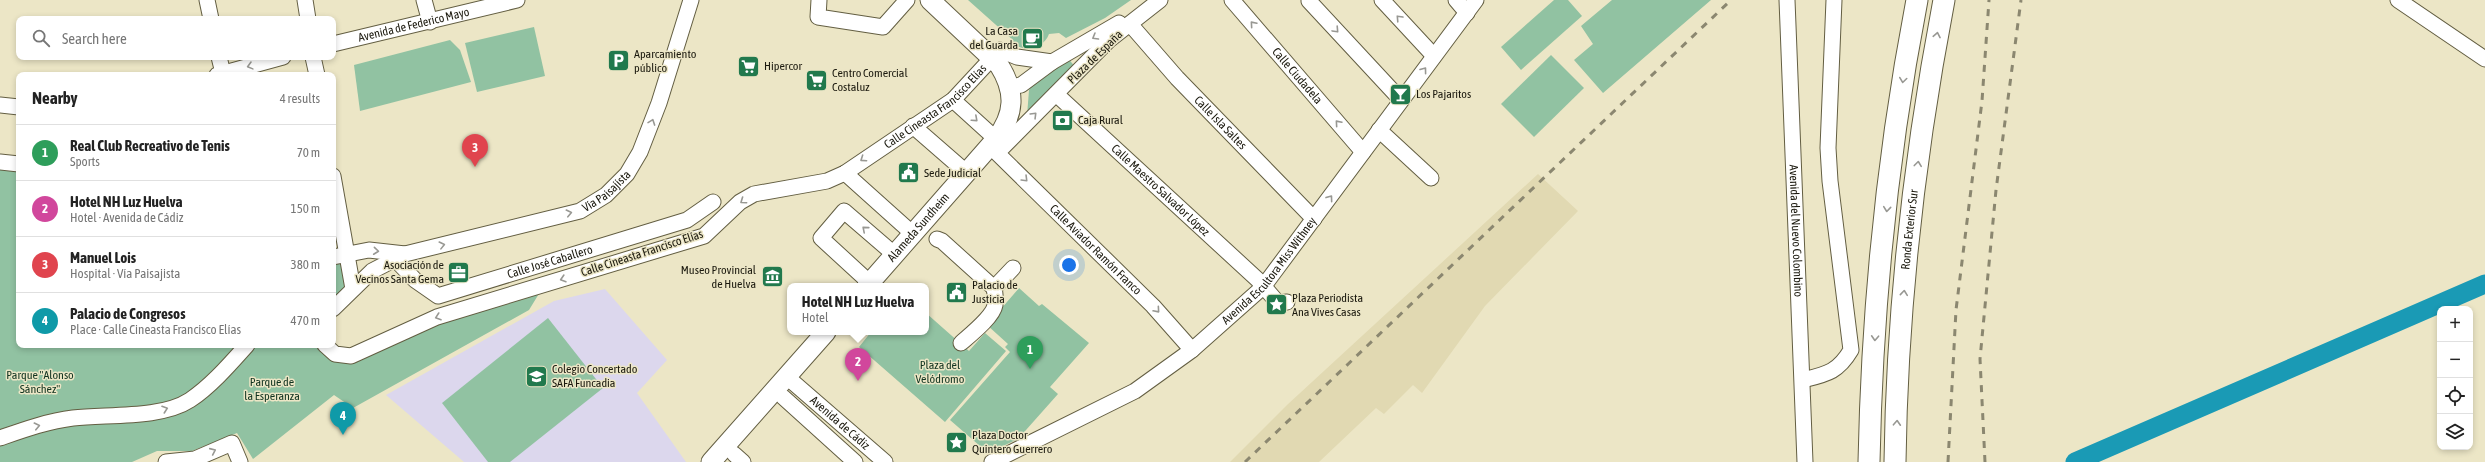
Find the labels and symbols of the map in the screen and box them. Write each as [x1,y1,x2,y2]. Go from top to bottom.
street label: Avenida de Federico Mayo [357,5,471,45]
one-way arrow [1396,15,1404,23]
one-way arrow [1250,22,1257,29]
place label: La Casa del Guarda [969,24,1018,52]
cafe icon: La Casa del Guarda [1020,25,1046,51]
one-way arrow [1331,25,1339,33]
street label: Plaza de España [1065,27,1125,87]
one-way arrow [1092,32,1099,39]
one-way arrow [1932,32,1941,39]
street label: Calle Ciudadela [1269,45,1325,107]
place label: Aparcamiento público [634,47,697,75]
parking icon: Aparcamiento público [605,48,631,74]
supermarket icon: Hipercor [735,53,761,79]
place label: Hipercor [764,59,802,73]
one-way arrow [247,61,254,70]
street label: Calle Cineasta Francisco Elías [881,61,989,152]
place label: Centro Comercial Costaluz [832,66,908,94]
supermarket icon: Centro Comercial Costaluz [804,67,830,93]
one-way arrow [1419,68,1426,75]
one-way arrow [1899,77,1908,83]
bar icon: Los Pajaritos [1387,81,1413,107]
place label: Los Pajaritos [1416,87,1471,101]
street label: Calle Isla Saltes [1191,93,1250,152]
bank icon: Caja Rural [1049,107,1075,133]
one-way arrow [1030,112,1037,120]
place label: Caja Rural [1078,113,1124,127]
one-way arrow [970,114,978,122]
one-way arrow [647,118,655,125]
one-way arrow [1335,120,1342,128]
pin: 3 [462,134,488,167]
street label: Calle Maestro Salvador López [1108,142,1213,239]
one-way arrow [860,154,867,162]
public building icon: Sede Judicial [895,160,921,186]
one-way arrow [1913,161,1922,167]
street label: Avenida del Nuevo Colombino [1786,164,1806,298]
place label: Sede Judicial [924,166,982,180]
street label: Vía Paisajista [580,167,634,215]
one-way arrow [1020,174,1028,182]
street label: Ronda Exterior Sur [1898,188,1921,270]
street label: Alameda Sundheim [885,190,952,265]
one-way arrow [1325,195,1332,202]
one-way arrow [740,196,747,204]
street label: Calle Aviador Ramón Franco [1047,202,1145,298]
one-way arrow [1883,206,1892,212]
one-way arrow [565,210,572,218]
street label: Avenida Escultora Miss Withney [1219,214,1319,327]
street label: Calle Cineasta Francisco Elías [579,227,705,279]
one-way arrow [863,227,870,234]
one-way arrow [439,241,446,250]
street label: Calle José Caballero [506,242,595,281]
one-way arrow [373,247,379,256]
your location [1059,255,1079,275]
place label: Asociación de Vecinos Santa Gema [355,258,444,286]
office icon: Asociación de Vecinos Santa Gema [446,259,472,285]
place label: Museo Provincial de Huelva [681,263,757,291]
museum icon: Museo Provincial de Huelva [759,264,785,290]
one-way arrow [559,274,566,283]
place label: Palacio de Justicia [972,278,1018,306]
public building icon: Palacio de Justicia [943,279,969,305]
one-way arrow [1900,290,1909,296]
place label: Plaza Periodista Ana Vives Casas [1292,291,1363,319]
place icon: Plaza Periodista Ana Vives Casas [1264,292,1290,318]
one-way arrow [1153,306,1160,313]
one-way arrow [435,312,442,321]
one-way arrow [1871,335,1879,341]
pin: 1 [1017,336,1043,369]
pin: 2 [845,348,871,381]
park label: Plaza del Velódromo [916,358,965,386]
place label: Colegio Concertado SAFA Funcadia [552,362,638,390]
school or university icon: Colegio Concertado SAFA Funcadia [523,363,549,389]
park label: Parque "Alonso Sánchez" [6,368,74,396]
park label: Parque de la Esperanza [244,375,300,403]
street label: Avenida de Cádiz [807,393,873,453]
pin: 4 [330,402,356,435]
one-way arrow [162,405,169,414]
one-way arrow [1892,420,1901,426]
one-way arrow [34,423,40,431]
place label: Plaza Doctor Quintero Guerrero [972,428,1053,456]
place icon: Plaza Doctor Quintero Guerrero [943,429,969,455]
one-way arrow [209,448,216,456]

